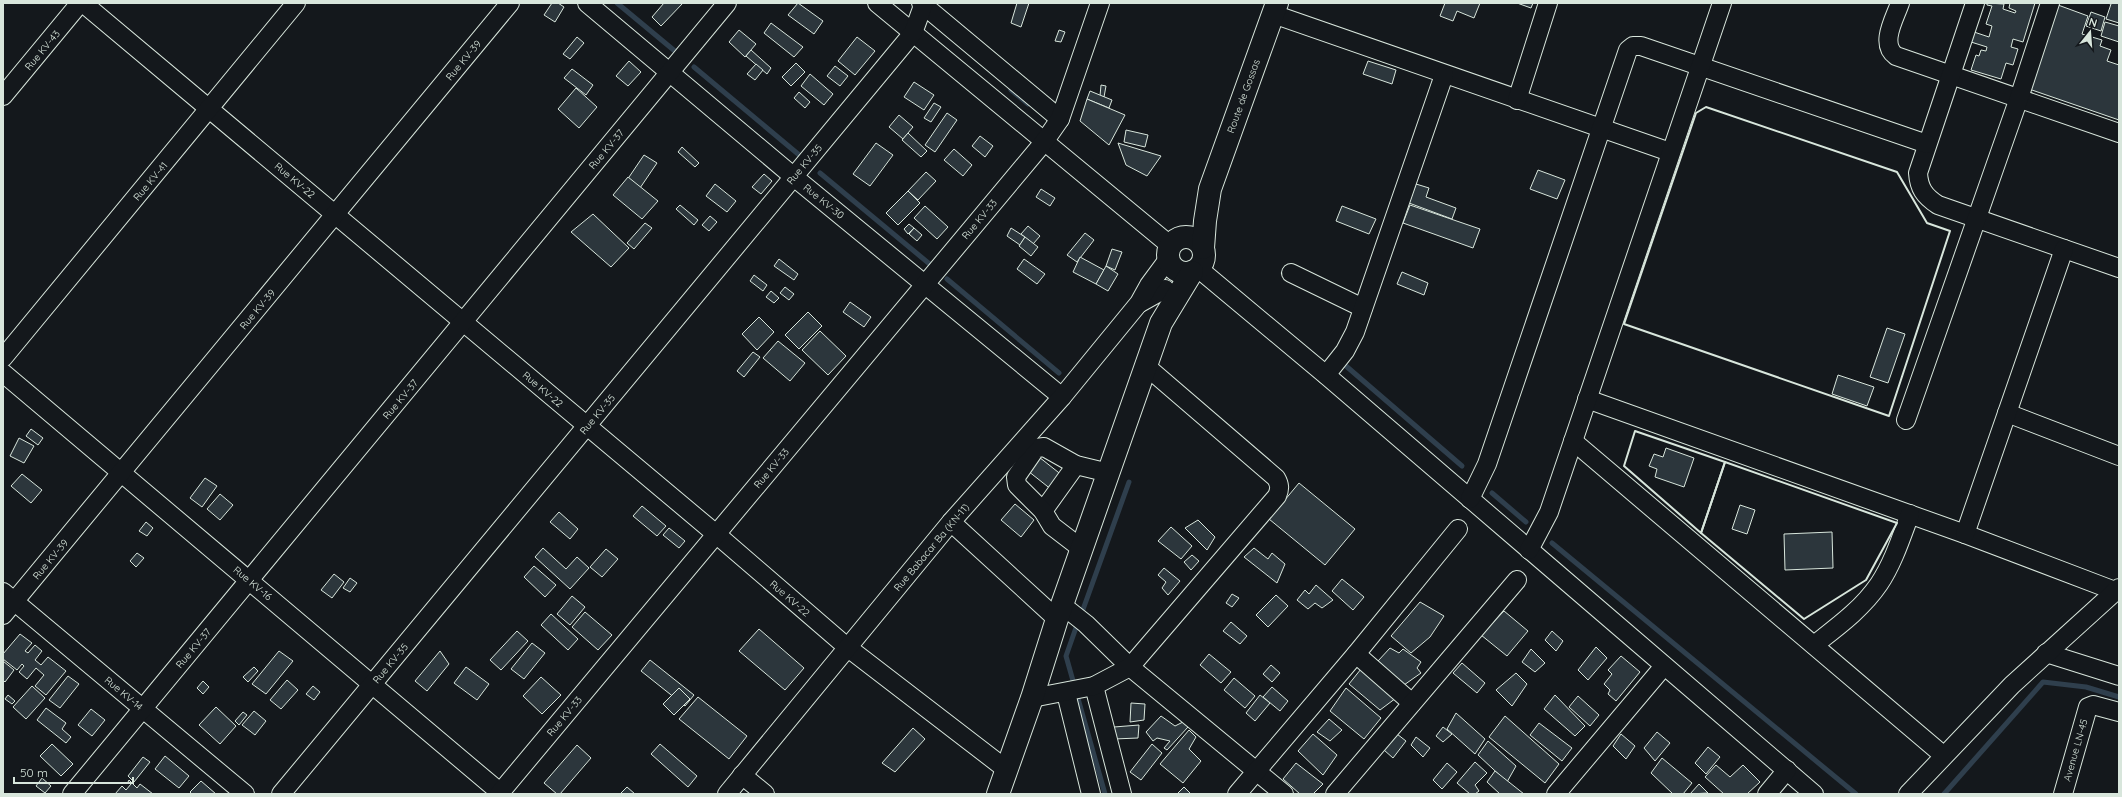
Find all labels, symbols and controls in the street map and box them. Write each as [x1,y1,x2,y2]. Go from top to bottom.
north arrow [2070,12,2110,52]
text: N [2087,15,2099,30]
street label: Rue KV-43 [22,28,63,73]
street label: Rue KV-39 [443,37,484,83]
street label: Route de Gossas [1224,57,1263,135]
street label: Rue KV-37 [586,127,627,172]
street label: Rue KV-35 [784,142,825,187]
street label: Rue KV-41 [130,159,170,203]
street label: Rue KV-22 [272,160,318,201]
street label: Rue KV-30 [801,181,847,222]
street label: Rue KV-33 [959,197,1000,242]
street label: Rue KV-39 [237,286,278,332]
street label: Rue KV-22 [520,369,566,410]
street label: Rue KV-37 [380,377,421,422]
street label: Rue KV-35 [577,392,618,437]
street label: Rue KV-33 [751,446,792,491]
street label: Rue Babacar Ba (KN-11) [891,501,972,594]
street label: Rue KV-39 [30,536,71,582]
street label: Rue KV-16 [231,563,275,604]
street label: Rue KV-22 [767,577,813,620]
street label: Rue KV-37 [173,626,214,671]
street label: Rue KV-35 [370,641,411,686]
street label: Rue KV-14 [102,674,146,713]
street label: Rue KV-33 [544,694,585,739]
street label: Avenue LN-45 [2060,717,2091,783]
scale bar [14,759,133,785]
text: 50 m [20,765,48,780]

